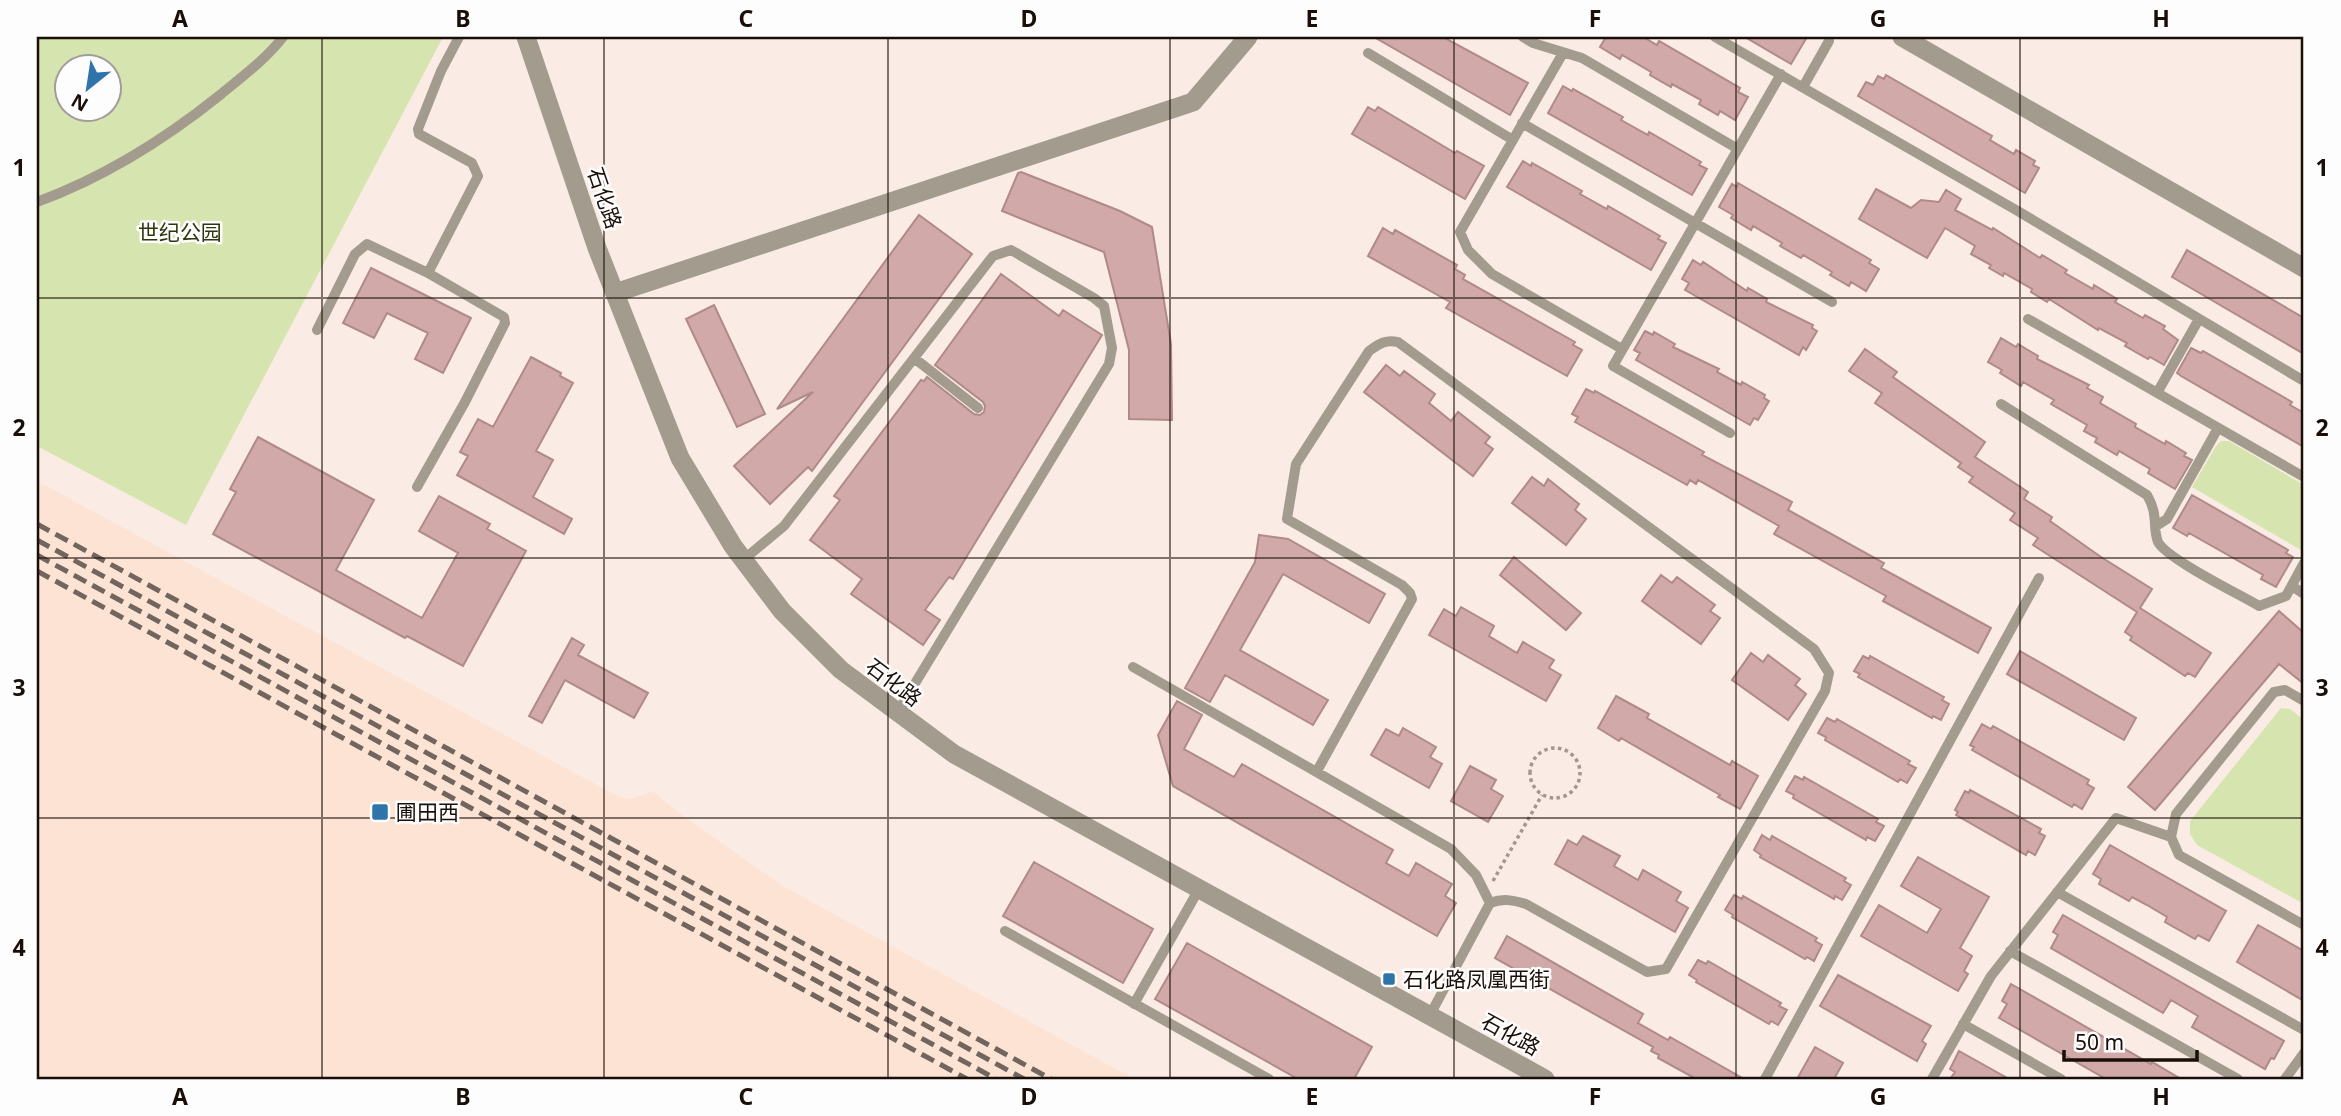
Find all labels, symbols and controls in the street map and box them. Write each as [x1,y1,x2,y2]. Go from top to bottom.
text: A [172,2,188,34]
text: B [455,2,471,34]
text: C [739,2,754,34]
text: D [1021,2,1037,34]
text: E [1306,2,1318,34]
text: F [1589,2,1601,34]
text: G [1870,2,1886,34]
text: H [2152,2,2170,34]
north arrow [52,52,122,122]
text: N [66,88,93,118]
text: 1 [12,151,26,183]
text: 1 [2315,151,2329,183]
street label: 石化路 [582,164,628,232]
park label: 世纪公园 [138,218,222,246]
text: 2 [12,411,26,443]
text: 2 [2315,411,2329,443]
street label: 石化路 [860,652,928,712]
text: 3 [12,671,26,703]
text: 3 [2315,671,2329,703]
place label: 圃田西 [396,798,459,826]
marker: 圃田西 [370,802,390,822]
text: 4 [12,931,26,963]
text: 4 [2315,931,2329,963]
place label: 石化路凤凰西街 [1403,965,1550,993]
marker: 石化路凤凰西街 [1381,971,1397,987]
street label: 石化路 [1477,1006,1545,1062]
scale bar [2064,1018,2198,1062]
text: 50 m [2075,1028,2124,1056]
text: A [172,1080,188,1112]
text: B [455,1080,471,1112]
text: C [739,1080,754,1112]
text: D [1021,1080,1037,1112]
text: E [1306,1080,1318,1112]
text: F [1589,1080,1601,1112]
text: G [1870,1080,1886,1112]
text: H [2152,1080,2170,1112]

